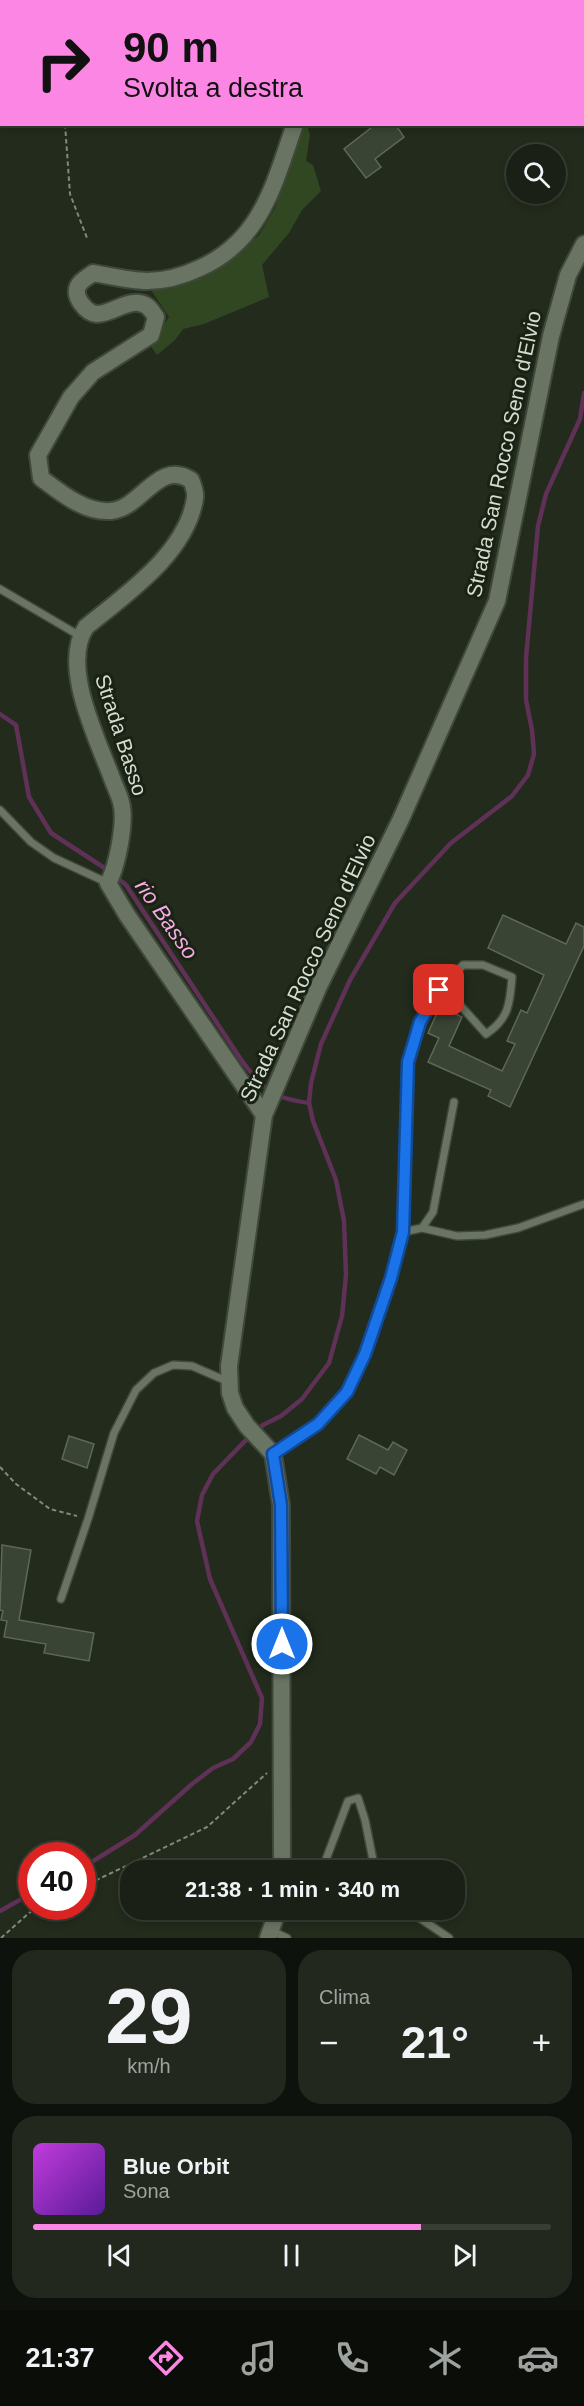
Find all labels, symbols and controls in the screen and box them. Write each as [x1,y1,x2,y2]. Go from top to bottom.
icon: right [24,24,102,102]
text: 90 m [123,24,219,71]
text: Svolta a destra [123,73,303,103]
map controls [506,144,566,204]
button: search [506,144,566,204]
street label: Strada San Rocco Seno d'Elvio [462,309,545,599]
street label: Strada Basso [91,671,152,798]
street label: Strada San Rocco Seno d'Elvio [235,830,380,1105]
water label: rio Basso [130,875,203,964]
pin [413,964,464,1015]
icon: arrive [422,973,455,1006]
position arrow [250,1612,314,1676]
speed limit sign: 40 [18,1842,96,1920]
text: 21:38 · 1 min · 340 m [185,1877,400,1902]
text: 29 [106,1972,192,2060]
text: Clima [319,1986,370,2008]
text: 21° [401,2017,469,2068]
text: − [319,2024,338,2061]
text: + [532,2024,551,2061]
text: km/h [127,2055,171,2077]
text: Blue Orbit [123,2154,229,2179]
text: Sona [123,2180,170,2202]
icon: previous [103,2239,136,2272]
icon: pause [275,2239,308,2272]
icon: next [448,2239,481,2272]
icon: directions [145,2337,187,2379]
icon: music [238,2337,280,2379]
icon: phone [331,2337,373,2379]
icon: climate [424,2337,466,2379]
icon: car [517,2337,559,2379]
text: 21:37 [25,2343,94,2373]

